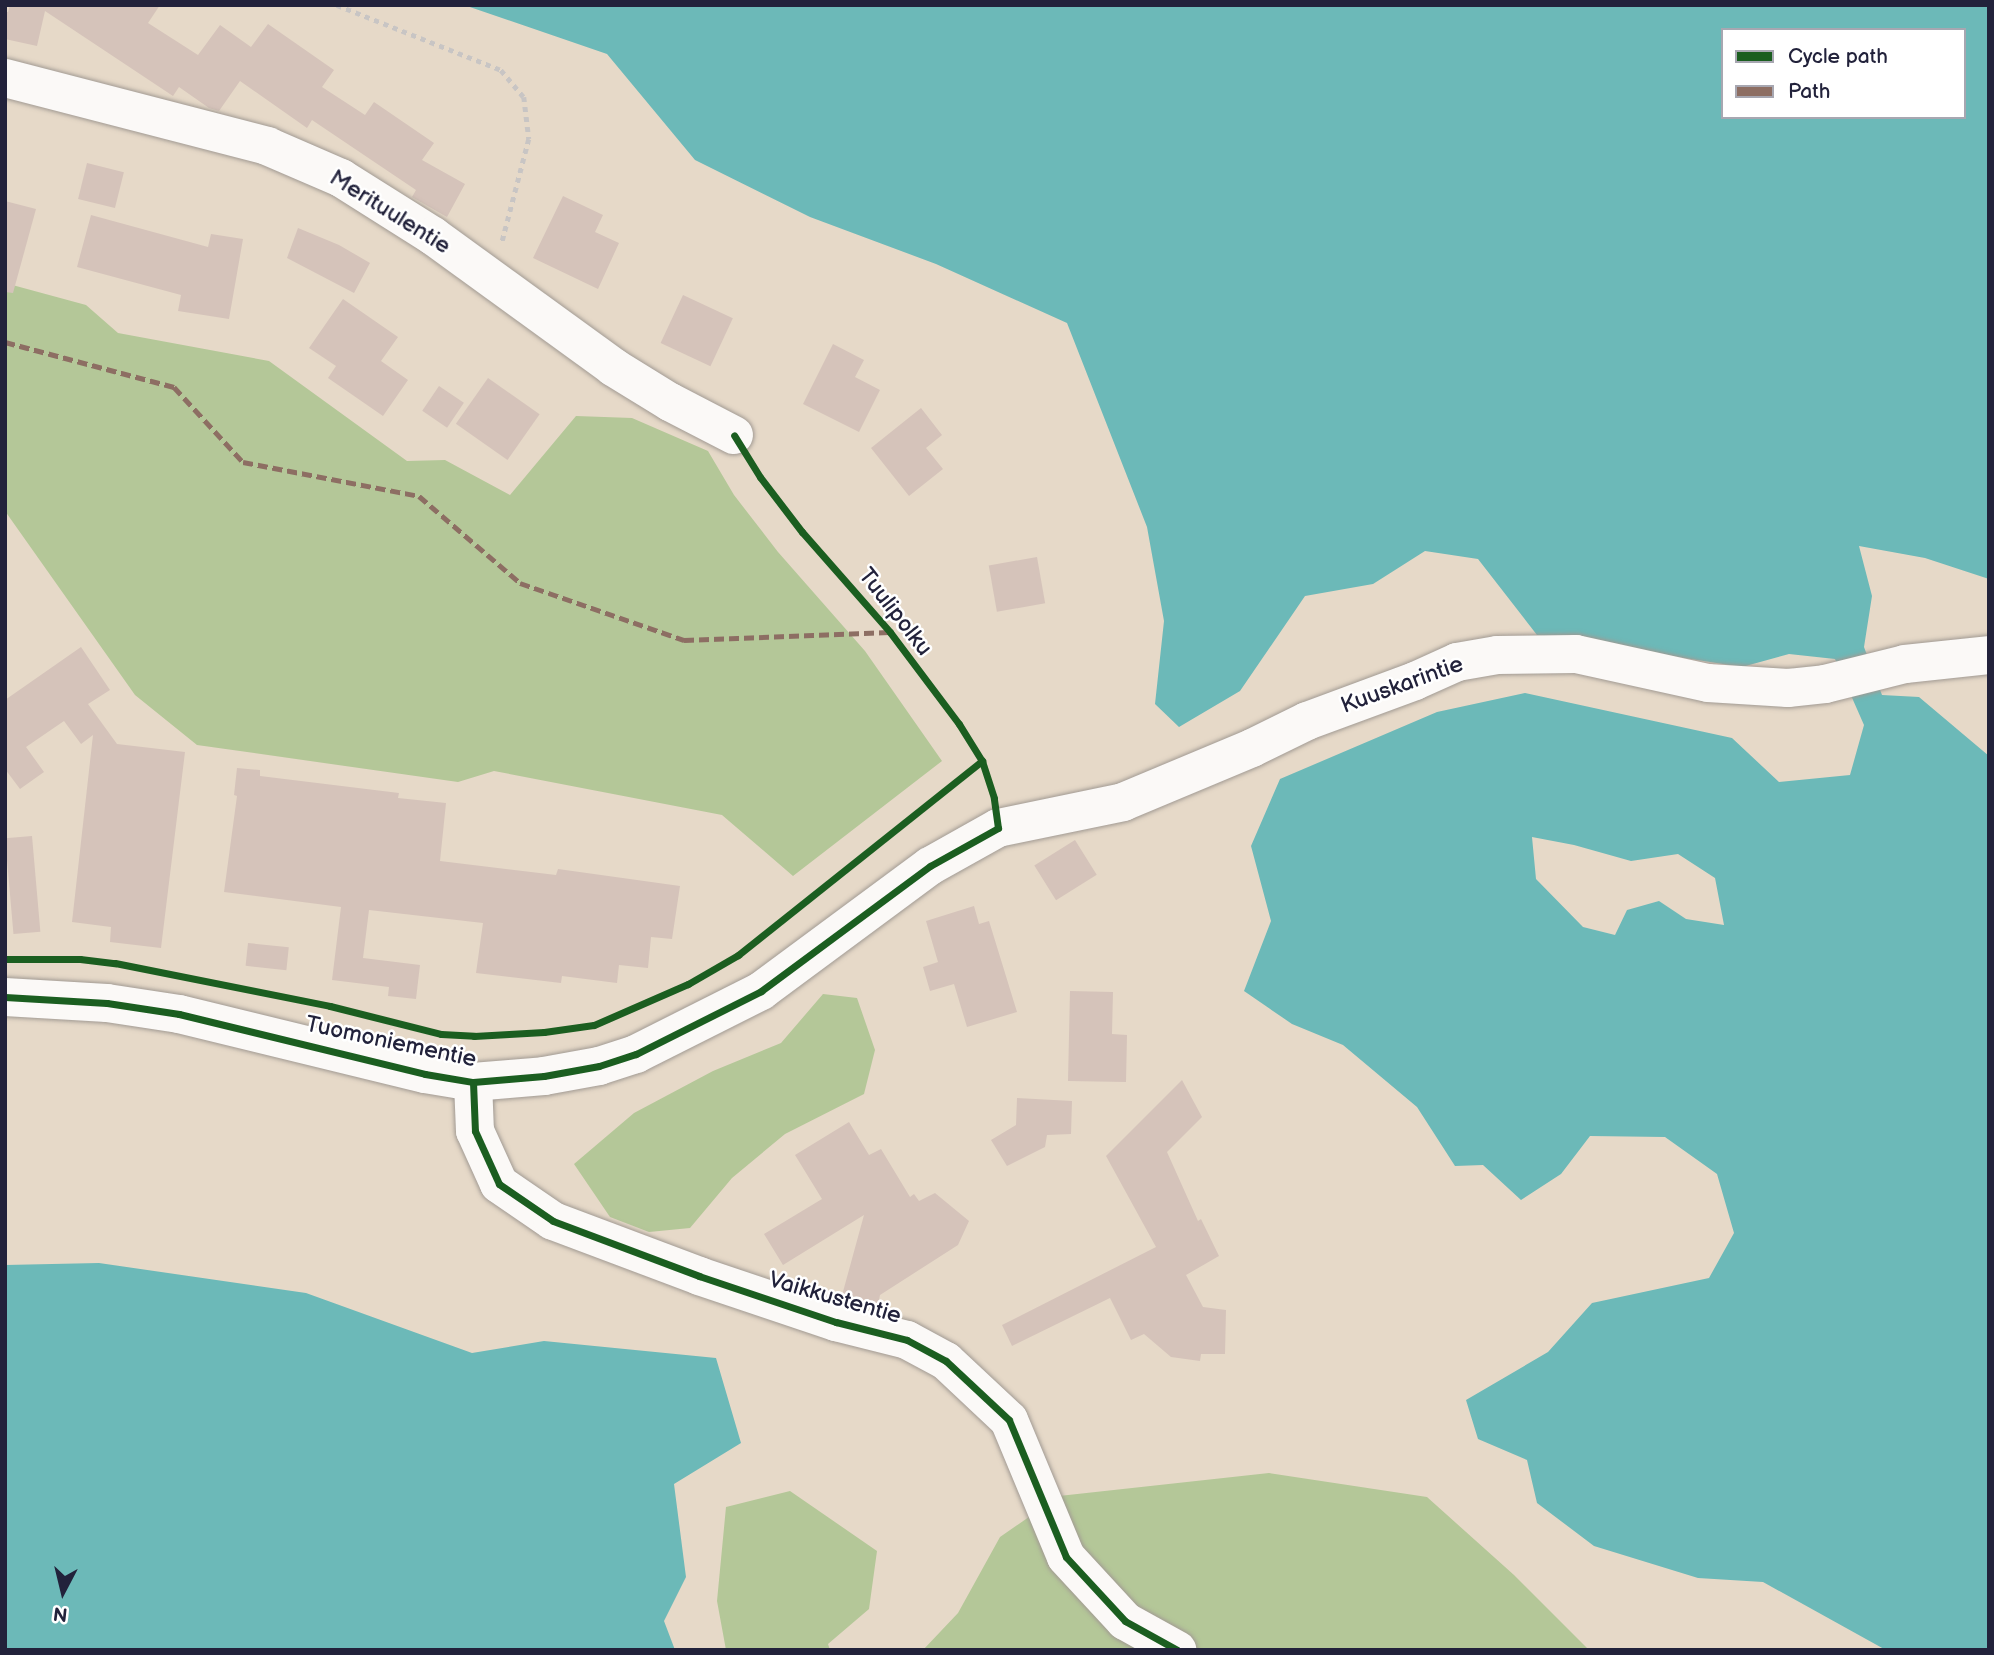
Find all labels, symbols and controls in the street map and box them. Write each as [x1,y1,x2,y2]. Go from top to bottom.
legend [1721,28,1966,119]
text: Cycle path [1788,44,1888,69]
text: Path [1788,79,1830,104]
street label: Merituulentie [324,164,456,260]
street label: Tuulipolku [852,563,938,661]
street label: Kuuskarintie [1337,650,1467,720]
street label: Tuomoniementie [303,1010,479,1074]
street label: Vaikkustentie [766,1266,904,1330]
north arrow [28,1557,98,1627]
text: N [52,1601,69,1626]

